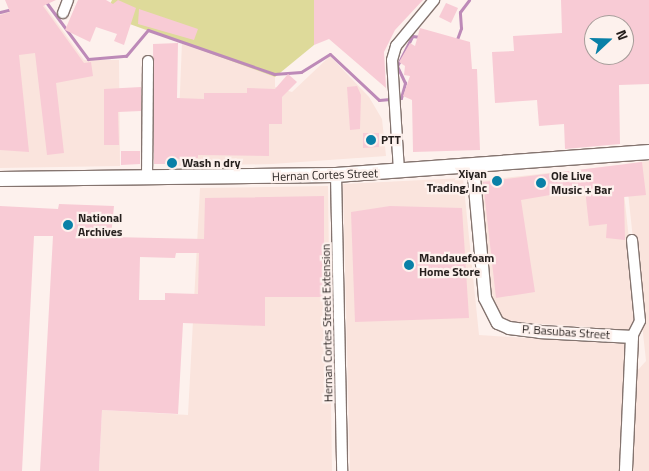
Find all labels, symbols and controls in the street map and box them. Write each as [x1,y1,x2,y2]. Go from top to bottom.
north arrow [584,15,634,65]
text: N [611,27,634,43]
place label: PTT [381,133,401,147]
marker: PTT [365,134,377,146]
place label: Wash n dry [182,156,240,170]
marker: Wash n dry [166,157,178,169]
street label: Hernan Cortes Street [272,166,378,184]
place label: Xiyan Trading, Inc [427,167,487,195]
place label: Ole Live Music + Bar [551,169,612,197]
marker: Xiyan Trading, Inc [491,175,503,187]
marker: Ole Live Music + Bar [535,177,547,189]
place label: National Archives [78,211,122,239]
marker: National Archives [62,219,74,231]
street label: Hernan Cortes Street Extension [318,244,336,402]
place label: Mandauefoam Home Store [419,251,494,279]
marker: Mandauefoam Home Store [403,259,415,271]
street label: P. Basubas Street [521,322,611,342]

